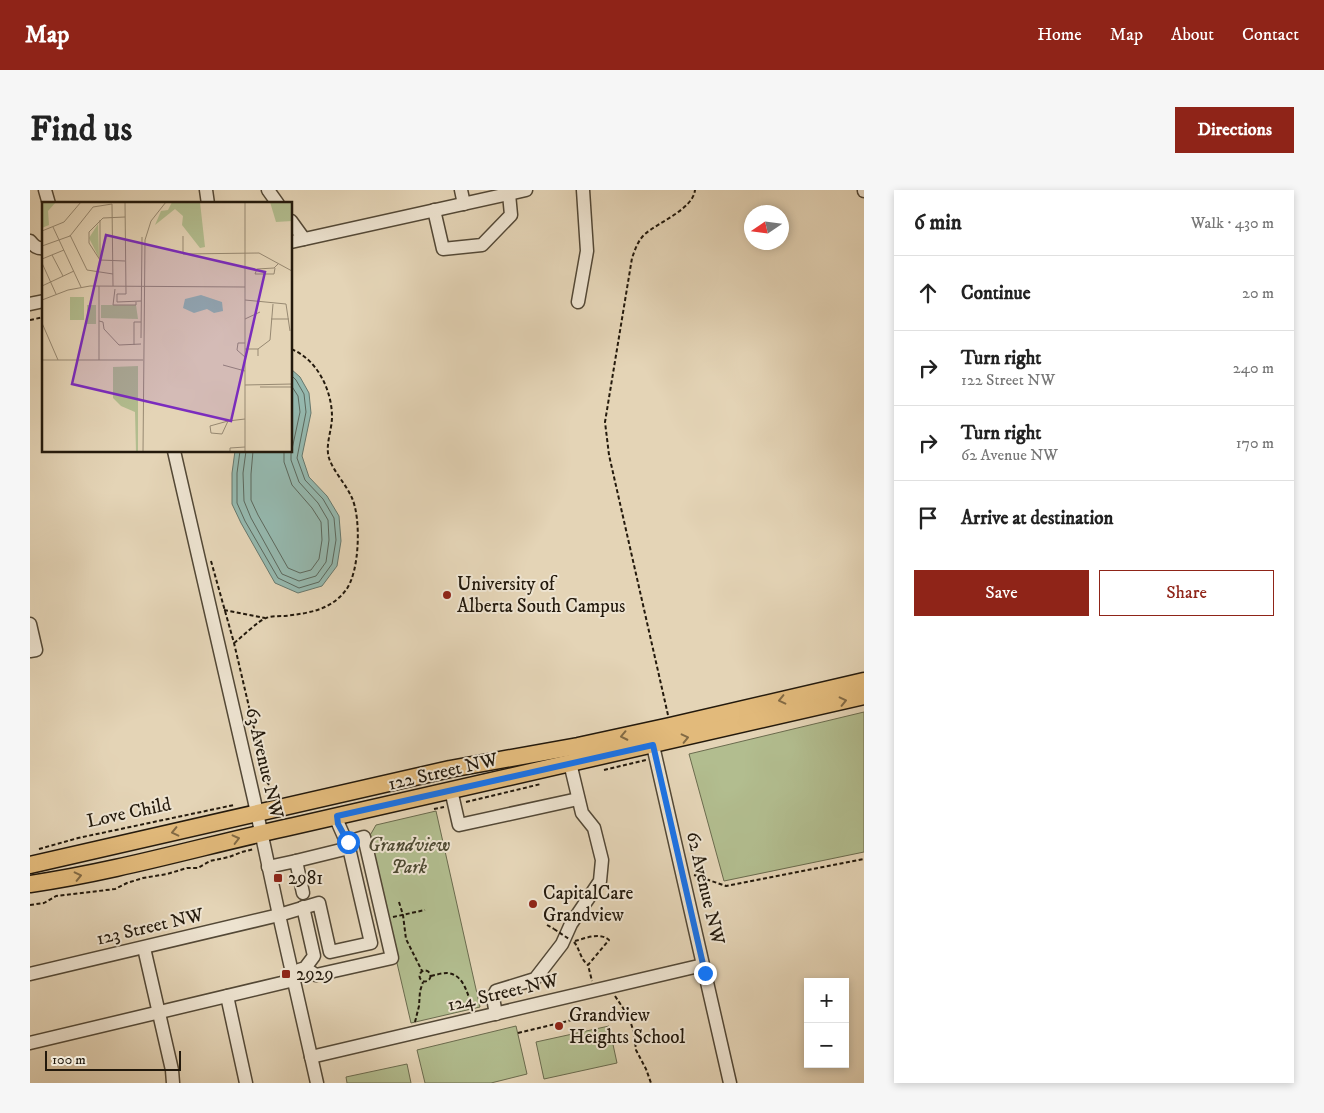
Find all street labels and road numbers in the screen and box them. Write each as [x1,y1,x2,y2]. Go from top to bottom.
street label: 63 Avenue NW [240,705,288,821]
street label: 122 Street NW [386,748,501,796]
street label: Love Child [85,793,174,833]
street label: 62 Avenue NW [681,829,729,947]
street label: 123 Street NW [94,903,207,951]
street label: 124 Street NW [445,969,561,1017]

